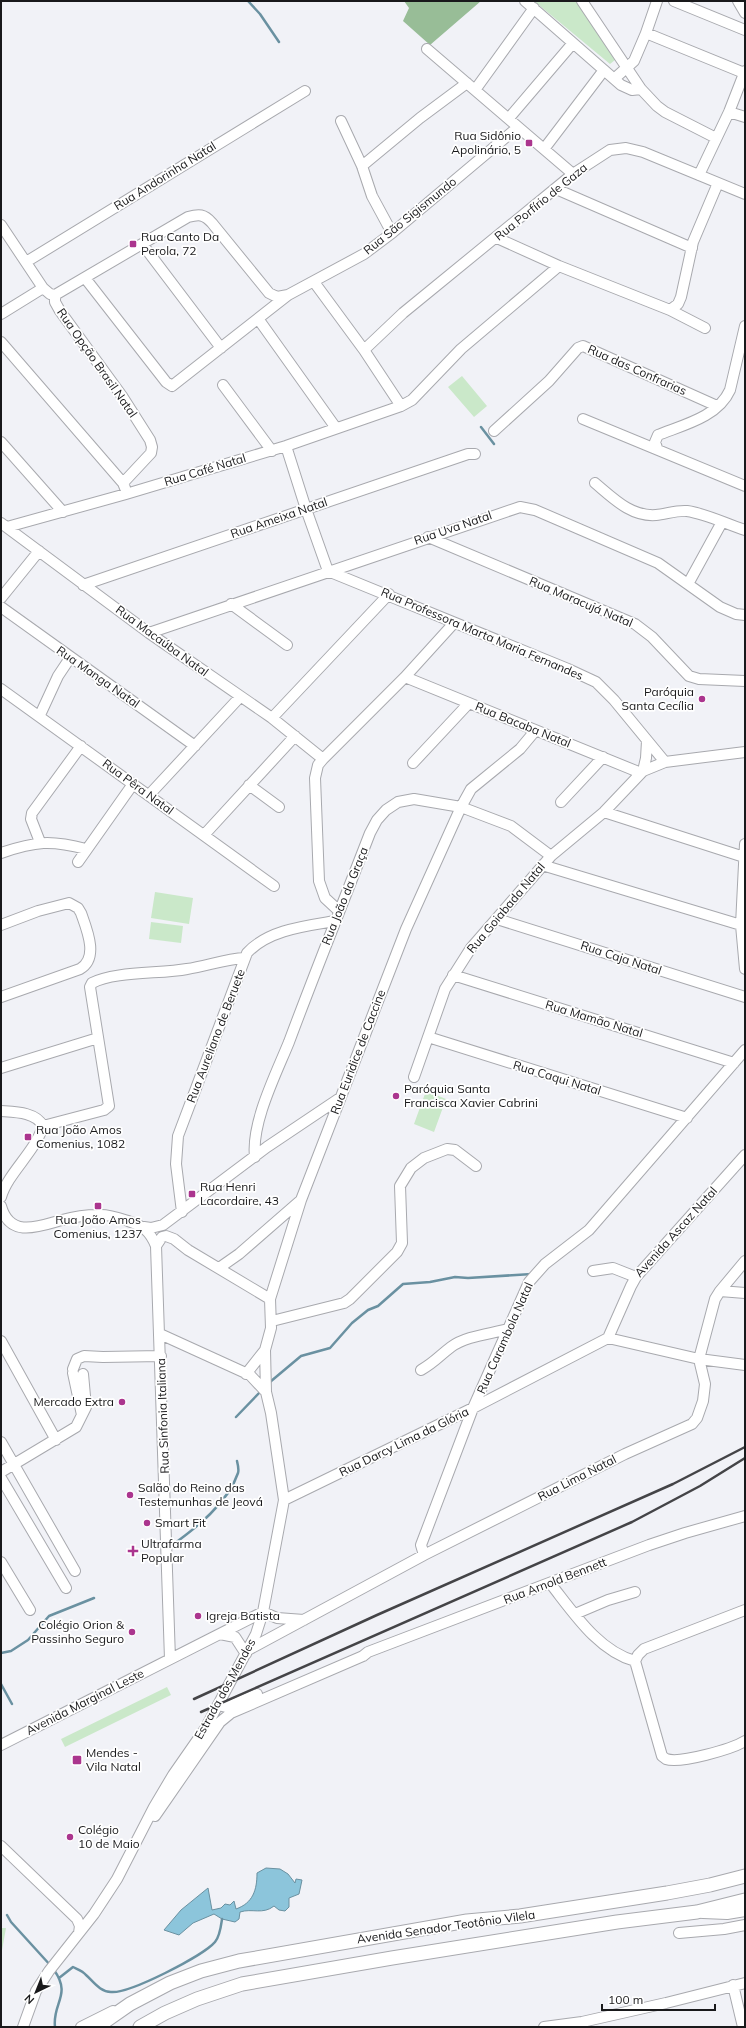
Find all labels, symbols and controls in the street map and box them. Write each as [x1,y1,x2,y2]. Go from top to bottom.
place label: Rua Sidônio Apolinário, 5 [451,128,521,157]
street label: Rua Andorinha Natal [111,138,219,213]
marker: Rua Sidônio Apolinário, 5 [524,138,534,148]
street label: Rua Porfírio de Gaza [491,160,590,244]
street label: Rua São Sigismundo [360,173,459,258]
place label: Rua Canto Da Perola, 72 [141,229,219,258]
marker: Rua Canto Da Perola, 72 [128,239,138,249]
street label: Rua Opção Brasil Natal [54,305,141,420]
street label: Rua das Confrarias [585,341,689,398]
street label: Rua Café Natal [162,450,248,489]
street label: Rua Ameixa Natal [228,494,329,541]
street label: Rua Uva Natal [412,507,494,548]
street label: Rua Maracujá Natal [527,573,635,630]
street label: Rua Professora Marta Maria Fernandes [379,584,586,683]
street label: Rua Macaúba Natal [113,602,212,679]
street label: Rua Manga Natal [54,642,143,711]
place label: Paróquia Santa Cecília [622,684,694,713]
marker: Paróquia Santa Cecília [697,694,707,704]
street label: Rua Bacaba Natal [473,698,573,751]
street label: Rua Pêra Natal [100,756,177,818]
street label: Rua João da Graça [318,845,371,947]
street label: Rua Goiabada Natal [463,859,548,956]
street label: Rua Caja Natal [579,937,664,978]
street label: Rua Aureliano de Beruete [183,967,248,1105]
street label: Rua Euridice de Caccine [327,987,388,1116]
street label: Rua Mamão Natal [544,997,645,1040]
street label: Rua Caqui Natal [511,1057,603,1098]
place label: Paróquia Santa Francisca Xavier Cabrini [404,1081,538,1110]
marker: Paróquia Santa Francisca Xavier Cabrini [391,1091,401,1101]
place label: Rua João Amos Comenius, 1082 [36,1122,125,1151]
marker: Rua João Amos Comenius, 1082 [23,1132,33,1142]
place label: Rua Henri Lacordaire, 43 [200,1179,279,1208]
street label: Avenida Ascaz Natal [631,1183,720,1280]
marker: Rua Henri Lacordaire, 43 [187,1189,197,1199]
marker: Rua João Amos Comenius, 1237 [93,1201,103,1211]
place label: Rua João Amos Comenius, 1237 [53,1212,143,1241]
street label: Rua Carambola Natal [473,1280,536,1396]
street label: Rua Sinfonia Italiana [153,1358,172,1474]
place label: Mercado Extra [33,1394,114,1409]
marker: Mercado Extra [117,1397,127,1407]
street label: Rua Darcy Lima da Glória [337,1404,471,1479]
street label: Rua Lima Natal [535,1451,619,1504]
place label: Salão do Reino das Testemunhas de Jeová [138,1480,263,1509]
marker: Salão do Reino das Testemunhas de Jeová [125,1490,135,1500]
place label: Smart Fit [155,1515,206,1530]
marker: Smart Fit [142,1518,152,1528]
place label: Ultrafarma Popular [141,1536,202,1565]
marker: Ultrafarma Popular [128,1546,138,1556]
street label: Rua Arnold Bennett [501,1554,609,1607]
place label: Igreja Batista [206,1608,280,1623]
marker: Igreja Batista [193,1611,203,1621]
place label: Colégio Orion & Passinho Seguro [31,1617,125,1646]
marker: Colégio Orion & Passinho Seguro [127,1627,137,1637]
street label: Estrada dos Mendes [191,1636,258,1742]
street label: Avenida Marginal Leste [23,1665,146,1738]
place label: Mendes - Vila Natal [86,1745,141,1774]
marker: Mendes - Vila Natal [71,1754,83,1766]
place label: Colégio 10 de Maio [78,1822,140,1851]
marker: Colégio 10 de Maio [65,1832,75,1842]
street label: Avenida Senador Teotônio Vilela [356,1907,536,1946]
north arrow [16,1972,56,2012]
scale bar [602,1986,715,2012]
text: N [21,1991,37,2007]
text: 100 m [608,1992,643,2007]

